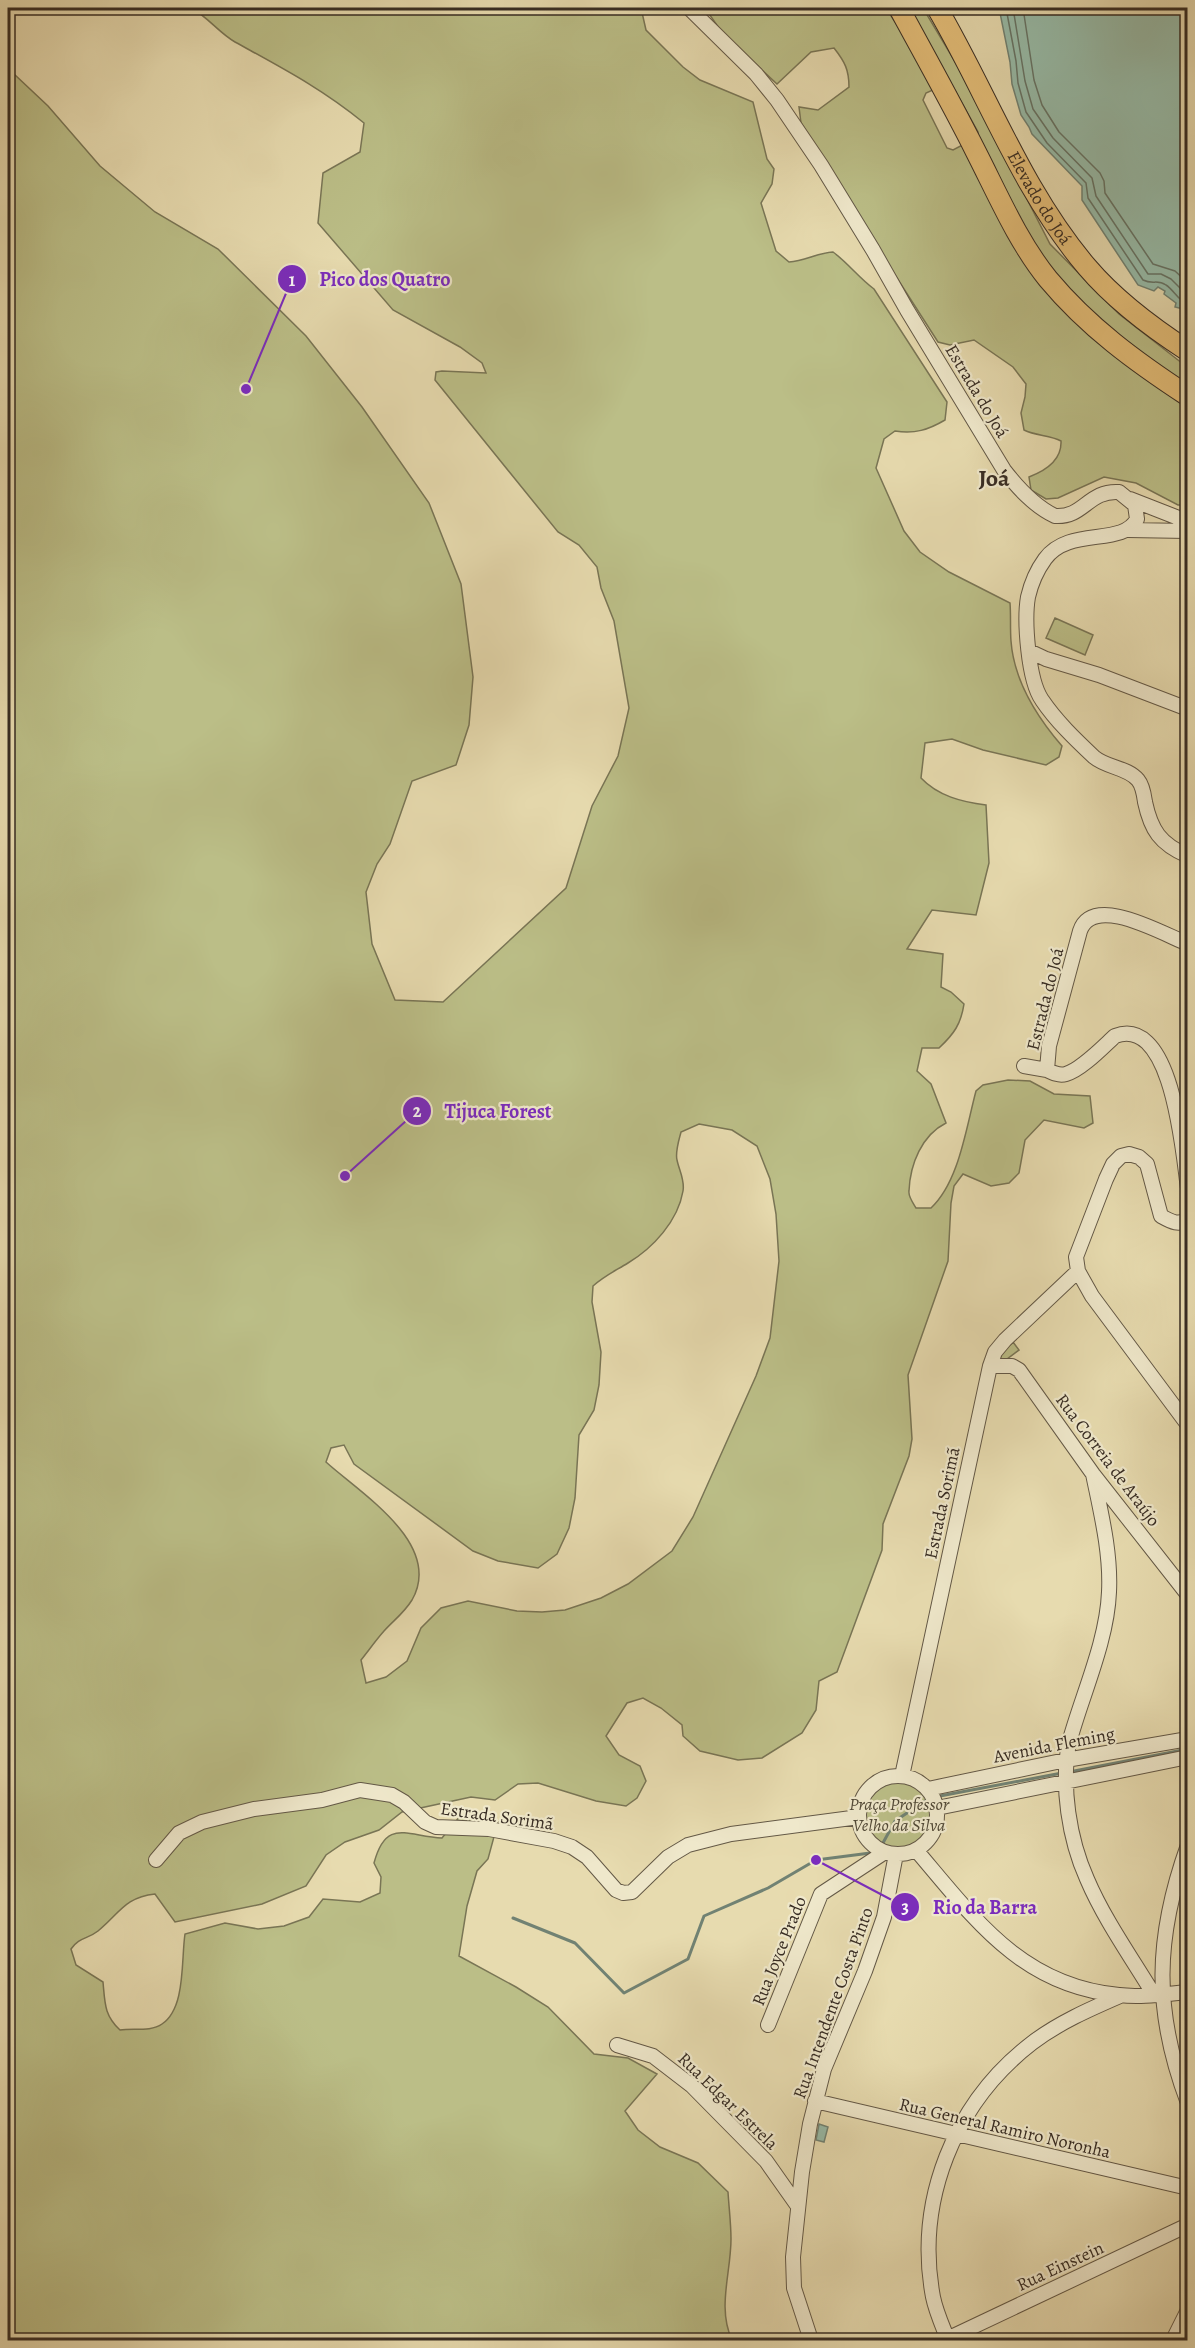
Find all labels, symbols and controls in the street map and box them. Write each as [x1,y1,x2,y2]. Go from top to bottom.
street label: Elevado do Joá [1002,147,1078,250]
callout: Pico dos Quatro [277,260,463,298]
text: Pico dos Quatro [319,266,451,293]
text: 1 [289,268,296,292]
street label: Estrada do Joá [940,340,1015,443]
district label: Joá [978,462,1010,494]
street label: Estrada do Joá [1021,944,1070,1053]
callout: Tijuca Forest [402,1092,563,1130]
text: Tijuca Forest [445,1098,552,1125]
text: 2 [413,1099,422,1123]
street label: Rua Correia de Araújo [1050,1389,1166,1531]
street label: Estrada Sorimã [918,1444,966,1561]
street label: Avenida Fleming [990,1721,1117,1769]
park label: Praça Professor Velho da Silva [849,1792,950,1837]
street label: Estrada Sorimã [439,1796,556,1836]
callout: Rio da Barra [890,1888,1049,1926]
street label: Rua Joyce Prado [746,1893,812,2009]
text: Rio da Barra [933,1894,1037,1921]
text: 3 [901,1895,909,1919]
street label: Rua Intendente Costa Pinto [787,1904,879,2102]
street label: Rua Edgar Estrela [673,2047,784,2156]
street label: Rua General Ramiro Noronha [897,2092,1114,2164]
street label: Rua Einstein [1013,2235,1107,2297]

